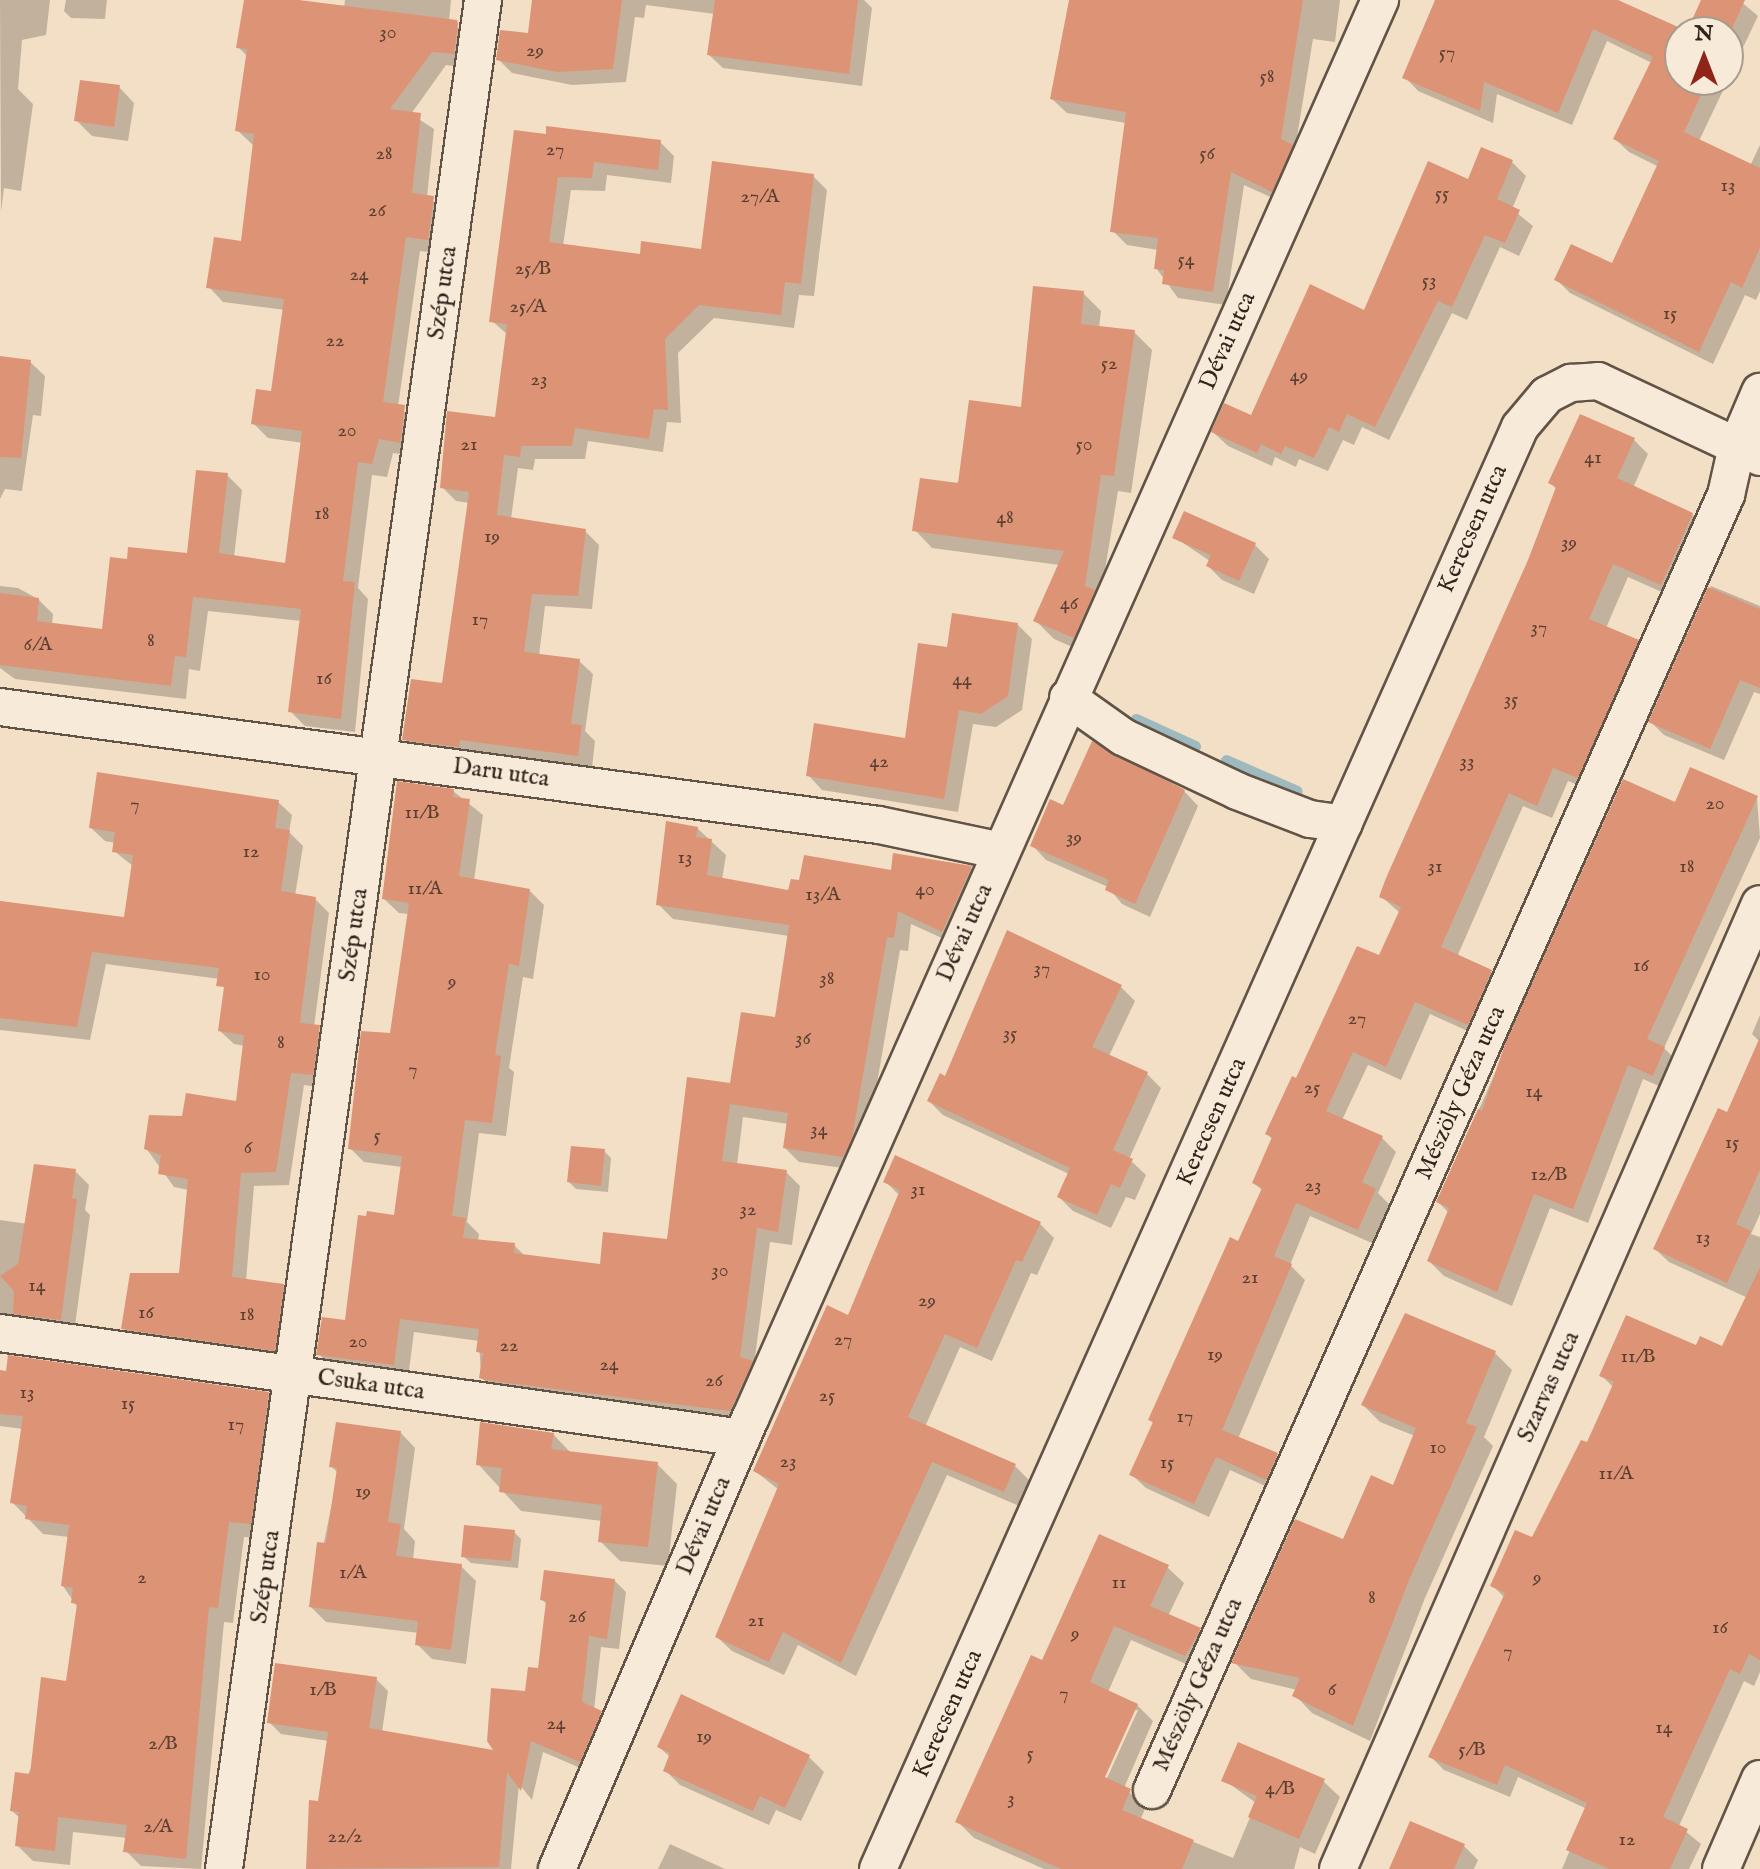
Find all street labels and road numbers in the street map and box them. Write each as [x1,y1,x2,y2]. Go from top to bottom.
street label: Szép utca [422,244,464,342]
street label: Dévai utca [1194,288,1262,394]
street label: Kerecsen utca [1432,460,1514,598]
street label: Daru utca [451,752,551,794]
street label: Dévai utca [931,880,999,986]
street label: Szép utca [333,886,375,984]
street label: Mészöly Géza utca [1410,1002,1512,1184]
street label: Kerecsen utca [1171,1053,1253,1191]
street label: Szarvas utca [1512,1327,1586,1447]
street label: Csuka utca [316,1363,426,1407]
street label: Dévai utca [670,1472,738,1580]
street label: Szép utca [245,1528,287,1626]
street label: Mészöly Géza utca [1147,1594,1249,1776]
street label: Kerecsen utca [907,1645,989,1783]

